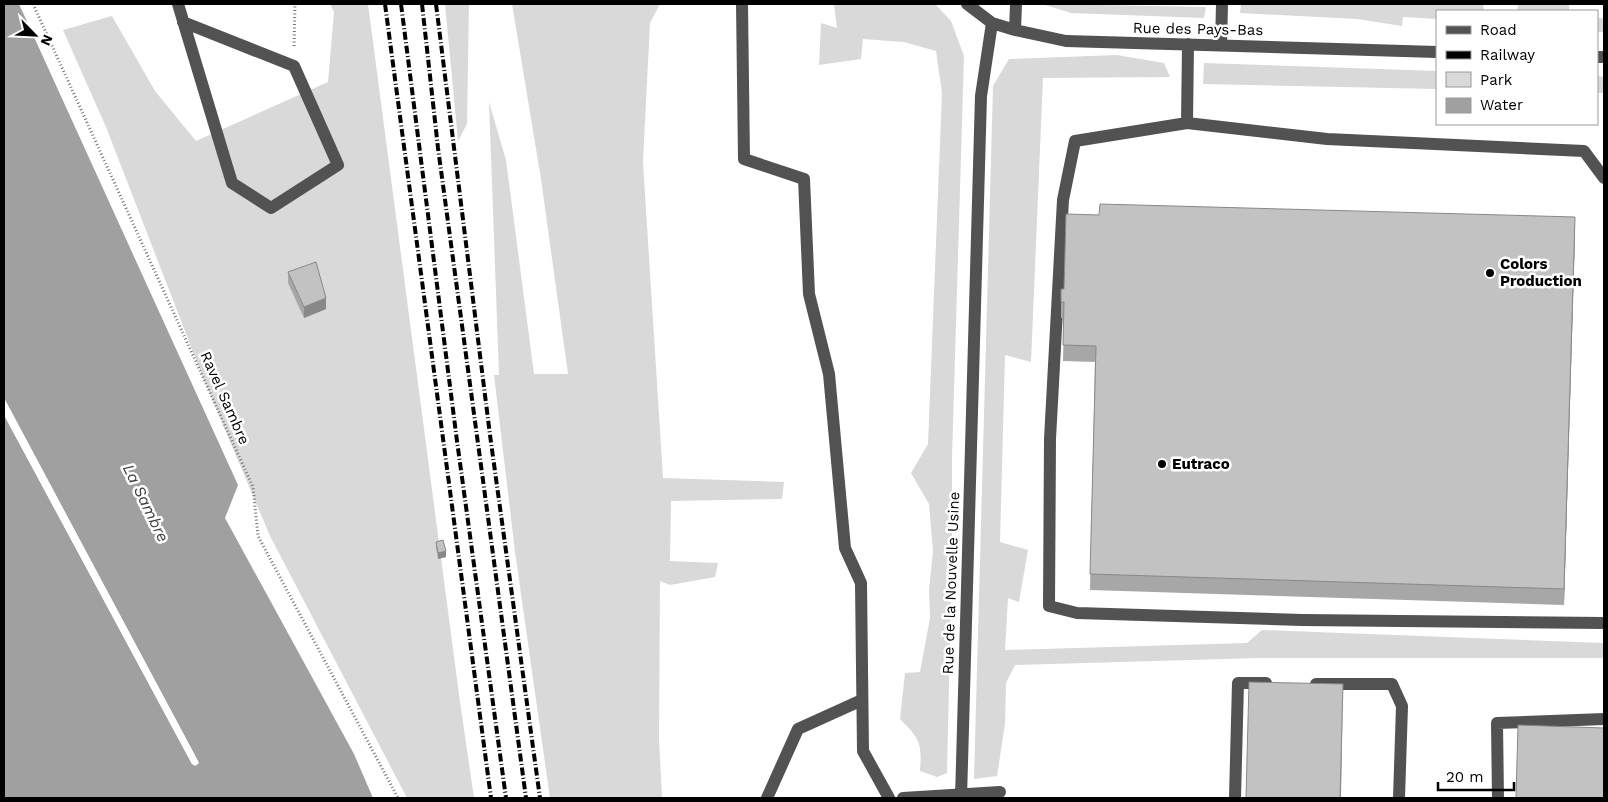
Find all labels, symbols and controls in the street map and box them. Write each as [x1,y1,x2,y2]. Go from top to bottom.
north arrow [10,10,60,60]
legend [1436,10,1598,125]
street label: Rue des Pays-Bas [1133,19,1263,39]
text: Road [1480,21,1517,39]
text: N [37,32,56,48]
text: Railway [1480,46,1535,64]
text: Park [1480,71,1513,89]
text: Water [1480,96,1523,114]
place label: Colors Production [1500,255,1582,290]
marker: Colors Production [1484,267,1496,279]
street label: Ravel Sambre [196,349,254,447]
place label: Eutraco [1172,455,1230,473]
marker: Eutraco [1156,458,1168,470]
water label: La Sambre [119,461,173,545]
street label: Rue de la Nouvelle Usine [939,491,963,675]
scale bar [1438,760,1514,792]
text: 20 m [1446,768,1484,786]

